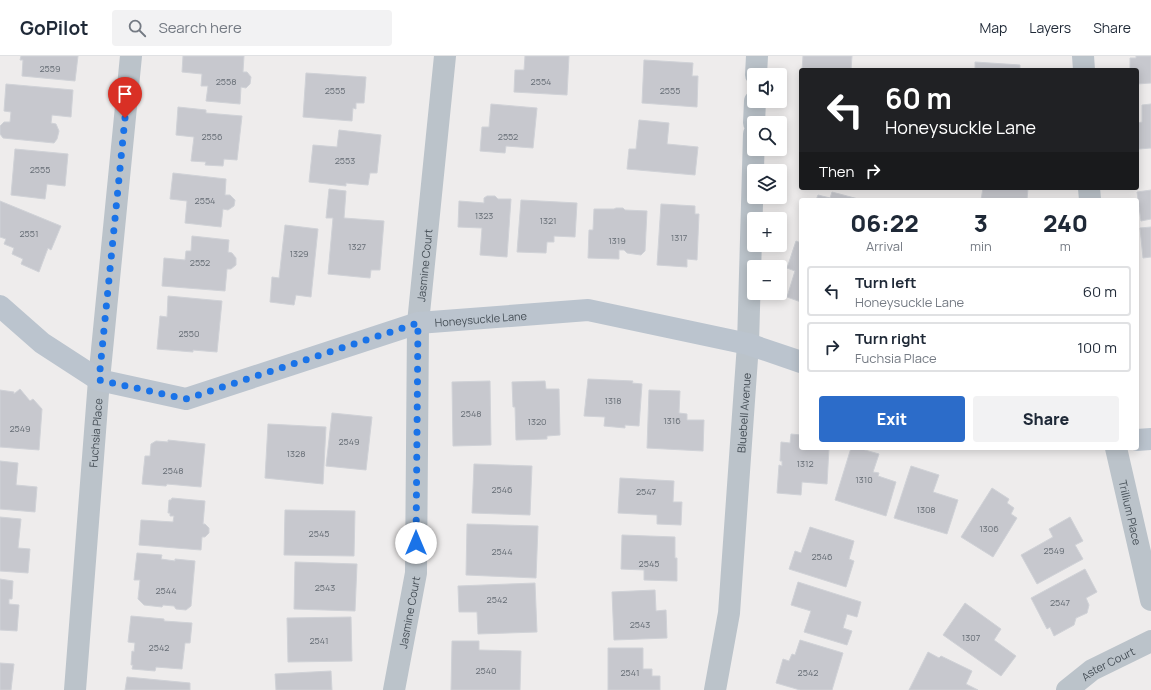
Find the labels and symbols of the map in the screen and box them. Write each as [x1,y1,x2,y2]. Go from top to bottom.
house number: 2559 [39,62,61,75]
house number: 2558 [216,75,236,88]
house number: 2554 [531,75,551,88]
pin [108,77,142,118]
house number: 2555 [325,84,345,97]
house number: 2555 [660,84,680,97]
house number: 2556 [201,130,223,143]
house number: 2552 [498,130,518,143]
house number: 2553 [335,154,355,167]
house number: 2555 [30,163,50,176]
house number: 2554 [195,194,215,207]
house number: 1323 [475,209,493,222]
house number: 1321 [539,214,557,227]
house number: 2551 [19,227,39,240]
street label: Jasmine Court [413,228,435,303]
house number: 1317 [671,231,688,244]
house number: 1319 [608,234,626,247]
house number: 1327 [348,240,367,253]
house number: 1329 [289,247,309,260]
house number: 2552 [190,256,210,269]
street label: Honeysuckle Lane [434,307,528,329]
house number: 2550 [178,327,200,340]
street label: Bluebell Avenue [733,372,753,453]
house number: 1318 [604,394,622,407]
street label: Fuchsia Place [85,397,105,468]
house number: 2548 [461,407,481,420]
house number: 1316 [663,414,681,427]
house number: 1320 [527,415,547,428]
house number: 2549 [9,422,31,435]
house number: 2549 [338,435,360,448]
house number: 1328 [287,447,305,460]
house number: 1312 [796,457,814,470]
house number: 2548 [163,464,183,477]
house number: 1310 [855,473,873,486]
street label: Trillium Place [1116,478,1146,547]
house number: 2546 [491,483,513,496]
house number: 2547 [636,485,657,498]
house number: 1308 [916,503,936,516]
position arrow [395,522,437,564]
house number: 1306 [979,522,999,535]
house number: 2545 [309,527,329,540]
house number: 2549 [1043,544,1065,557]
house number: 2544 [491,545,513,558]
house number: 2546 [811,550,833,563]
house number: 2545 [639,557,659,570]
street label: Jasmine Court [394,575,423,650]
house number: 2543 [315,581,335,594]
house number: 2544 [155,584,177,597]
house number: 2542 [487,593,507,606]
house number: 2547 [1050,596,1071,609]
house number: 2543 [630,618,650,631]
house number: 1307 [962,631,981,644]
house number: 2541 [309,634,329,647]
house number: 2542 [149,641,169,654]
street label: Aster Court [1078,643,1137,684]
house number: 2540 [475,664,497,677]
house number: 2541 [620,666,640,679]
house number: 2542 [798,666,818,679]

